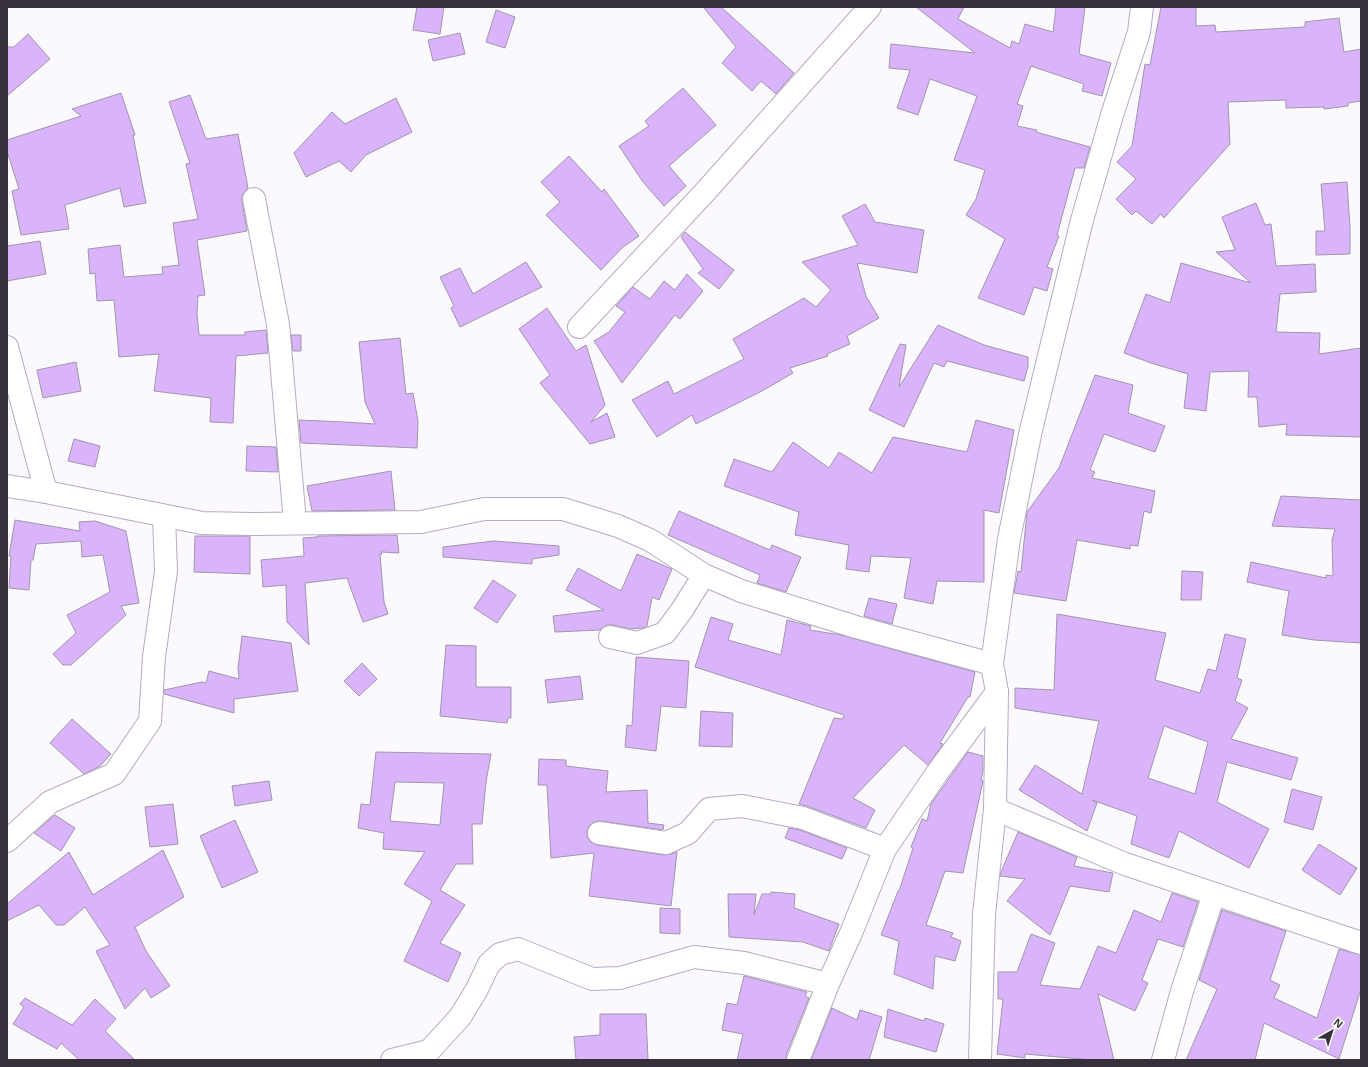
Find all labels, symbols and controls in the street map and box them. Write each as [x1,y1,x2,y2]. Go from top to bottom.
north arrow [1312,1011,1352,1051]
text: N [1331,1016,1345,1030]

